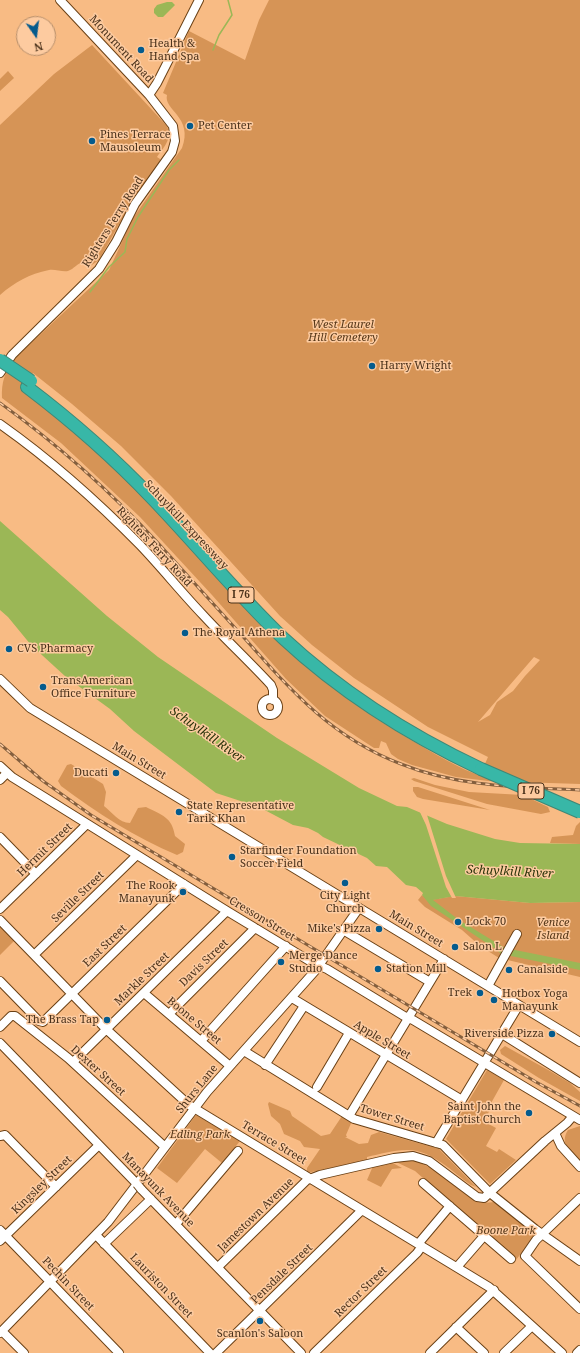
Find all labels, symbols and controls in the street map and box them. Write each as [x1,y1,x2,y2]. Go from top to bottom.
street label: Monument Road [86,13,156,85]
north arrow [16,16,56,56]
place label: Health & Hand Spa [149,37,200,63]
text: N [33,39,45,55]
marker: Health & Hand Spa [136,45,146,55]
place label: Pet Center [198,119,252,133]
marker: Pet Center [185,121,195,131]
place label: Pines Terrace Mausoleum [100,128,171,154]
marker: Pines Terrace Mausoleum [87,136,97,146]
street label: Righters Ferry Road [80,174,146,270]
park label: West Laurel Hill Cemetery [308,318,378,344]
place label: Harry Wright [380,359,451,373]
marker: Harry Wright [367,361,377,371]
street label: Schuylkill Expressway [141,478,231,572]
street label: Righters Ferry Road [114,504,194,590]
road number: I 76 [228,587,254,603]
place label: The Royal Athena [193,626,285,640]
marker: The Royal Athena [180,628,190,638]
place label: CVS Pharmacy [17,642,93,656]
marker: CVS Pharmacy [4,644,14,654]
place label: TransAmerican Office Furniture [51,674,136,700]
marker: TransAmerican Office Furniture [38,682,48,692]
water label: Schuylkill River [167,704,247,766]
street label: Main Street [110,740,168,782]
place label: Ducati [74,766,108,780]
marker: Ducati [111,768,121,778]
road number: I 76 [518,783,544,799]
place label: State Representative Tarik Khan [187,799,294,825]
marker: State Representative Tarik Khan [174,807,184,817]
street label: Hermit Street [15,821,75,879]
place label: Starfinder Foundation Soccer Field [240,844,357,870]
marker: Starfinder Foundation Soccer Field [227,852,237,862]
water label: Schuylkill River [466,863,554,881]
street label: Seville Street [49,869,107,925]
marker: City Light Church [340,878,350,888]
place label: The Rook Manayunk [119,879,175,905]
marker: The Rook Manayunk [178,887,188,897]
place label: City Light Church [320,889,370,915]
street label: Cresson Street [227,894,297,944]
street label: Main Street [387,908,445,950]
place label: Lock 70 [466,915,506,929]
park label: Venice Island [537,916,569,942]
marker: Lock 70 [453,917,463,927]
street label: East Street [80,922,130,970]
place label: Mike's Pizza [307,922,371,936]
marker: Mike's Pizza [374,924,384,934]
street label: Davis Street [177,937,231,989]
place label: Salon L [463,940,502,954]
marker: Salon L [450,942,460,952]
place label: Merge Dance Studio [289,949,358,975]
street label: Markle Street [112,950,172,1008]
marker: Merge Dance Studio [276,957,286,967]
place label: Station Mill [386,962,446,976]
place label: Canalside [517,963,568,977]
marker: Station Mill [373,964,383,974]
marker: Canalside [504,965,514,975]
place label: Trek [448,986,472,1000]
place label: Hotbox Yoga Manayunk [502,987,568,1013]
marker: Trek [475,988,485,998]
street label: Boone Street [164,995,224,1047]
marker: Hotbox Yoga Manayunk [489,995,499,1005]
place label: The Brass Tap [26,1013,99,1027]
marker: The Brass Tap [102,1015,112,1025]
street label: Apple Street [351,1018,413,1062]
place label: Riverside Pizza [464,1027,544,1041]
marker: Riverside Pizza [547,1029,557,1039]
street label: Dexter Street [68,1043,128,1099]
street label: Shurs Lane [173,1062,221,1116]
place label: Saint John the Baptist Church [443,1100,521,1126]
street label: Tower Street [358,1102,426,1134]
marker: Saint John the Baptist Church [524,1108,534,1118]
street label: Terrace Street [239,1118,309,1168]
park label: Edling Park [170,1128,230,1142]
street label: Manayunk Avenue [119,1150,197,1230]
street label: Kingsley Street [9,1153,75,1217]
street label: Jamestown Avenue [215,1175,297,1255]
park label: Boone Park [476,1224,536,1238]
street label: Pensdale Street [249,1241,315,1307]
street label: Lauriston Street [127,1251,195,1321]
street label: Pechin Street [39,1255,97,1313]
street label: Rector Street [332,1264,390,1320]
marker: Scanlon's Saloon [255,1316,265,1326]
place label: Scanlon's Saloon [217,1327,303,1341]

